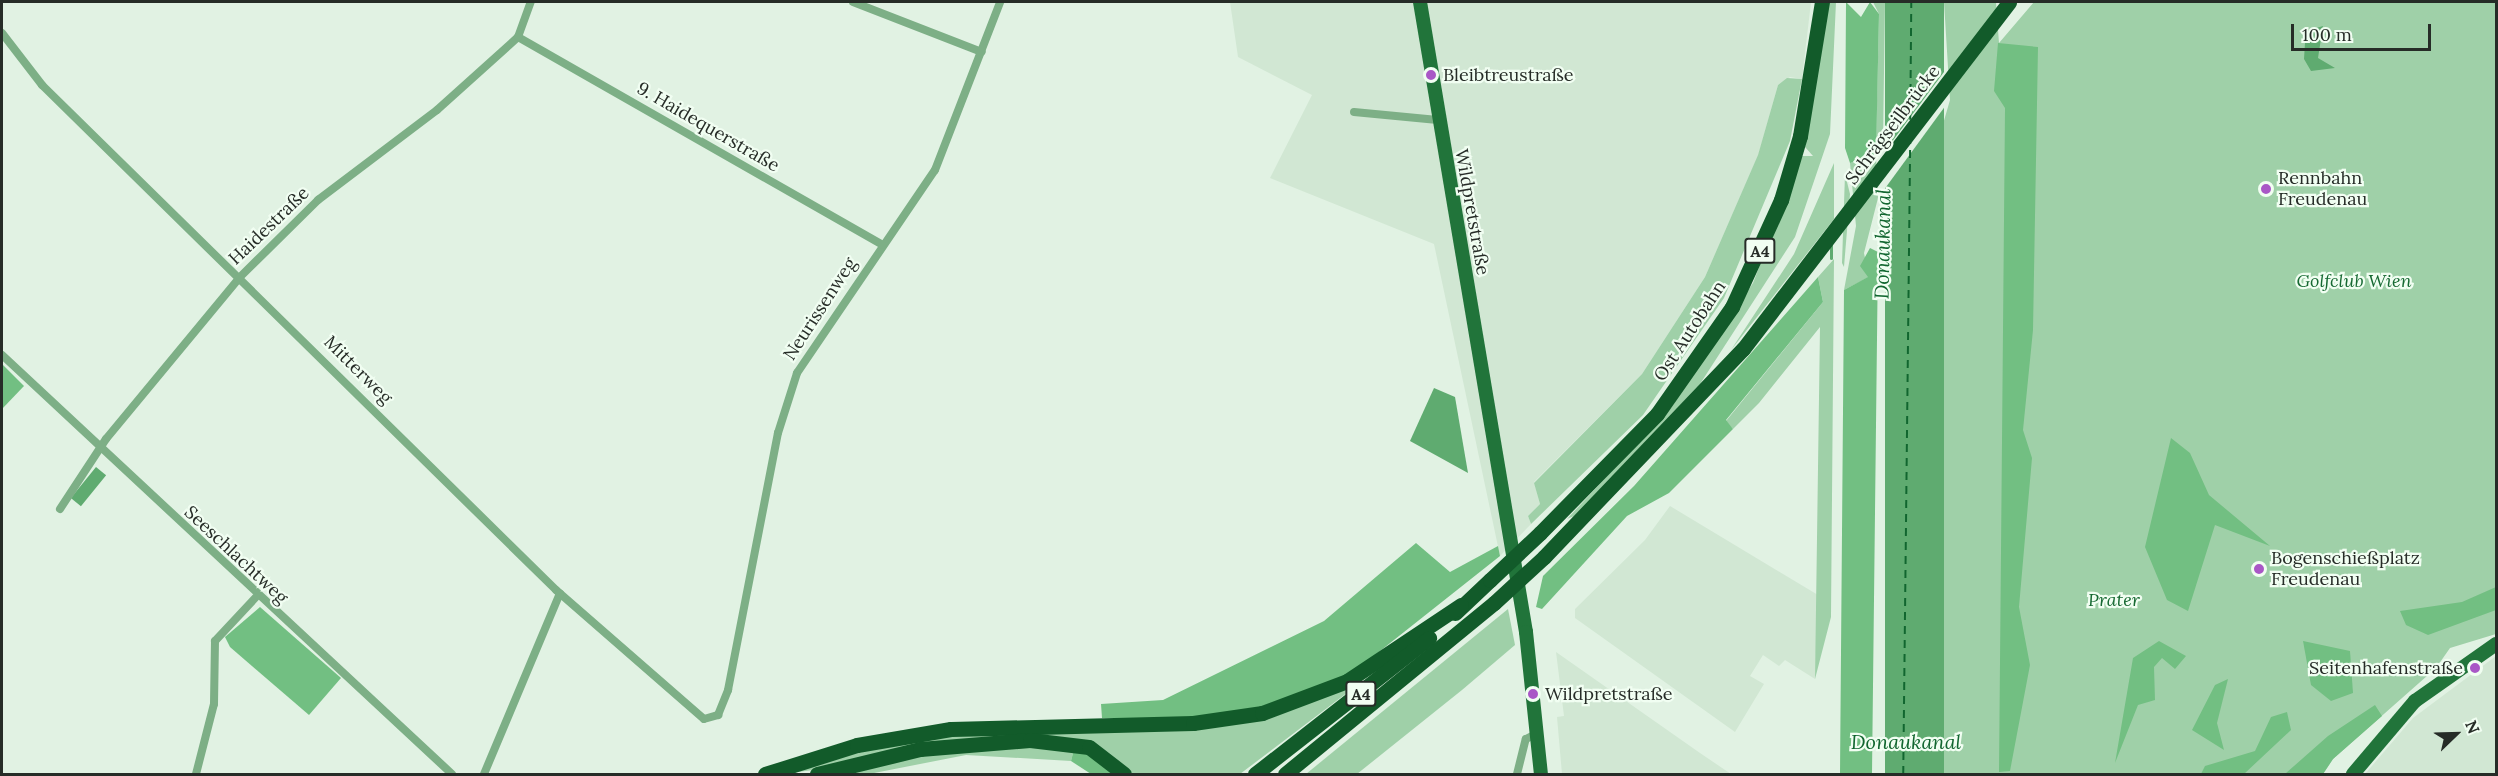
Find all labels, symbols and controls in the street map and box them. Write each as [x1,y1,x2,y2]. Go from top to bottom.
scale bar [2294,12,2434,50]
text: 100 m [2302,23,2352,46]
street label: Schrägseilbrücke [1841,61,1945,189]
place label: Bleibtreustraße [1443,64,1574,86]
marker: Bleibtreustraße [1424,68,1438,82]
street label: 9. Haidequerstraße [633,77,783,177]
street label: Wildpretstraße [1450,147,1494,277]
place label: Rennbahn Freudenau [2278,168,2367,210]
street label: Haidestraße [224,182,314,270]
marker: Rennbahn Freudenau [2259,182,2273,196]
water label: Donaukanal [1869,189,1895,299]
road number: A4 [1744,238,1776,264]
street label: Neurissenweg [779,254,861,364]
park label: Golfclub Wien [2296,270,2412,292]
street label: Ost Autobahn [1650,277,1730,385]
street label: Mitterweg [319,331,397,409]
street label: Seeschlachtweg [180,501,292,609]
place label: Bogenschießplatz Freudenau [2271,548,2420,590]
marker: Bogenschießplatz Freudenau [2252,562,2266,576]
park label: Prater [2088,589,2140,611]
place label: Seitenhafenstraße [2309,657,2463,679]
marker: Seitenhafenstraße [2468,661,2482,675]
road number: A4 [1344,681,1378,707]
place label: Wildpretstraße [1545,683,1673,705]
marker: Wildpretstraße [1526,687,1540,701]
north arrow [2426,704,2486,764]
text: N [2461,717,2484,737]
water label: Donaukanal [1851,729,1961,753]

